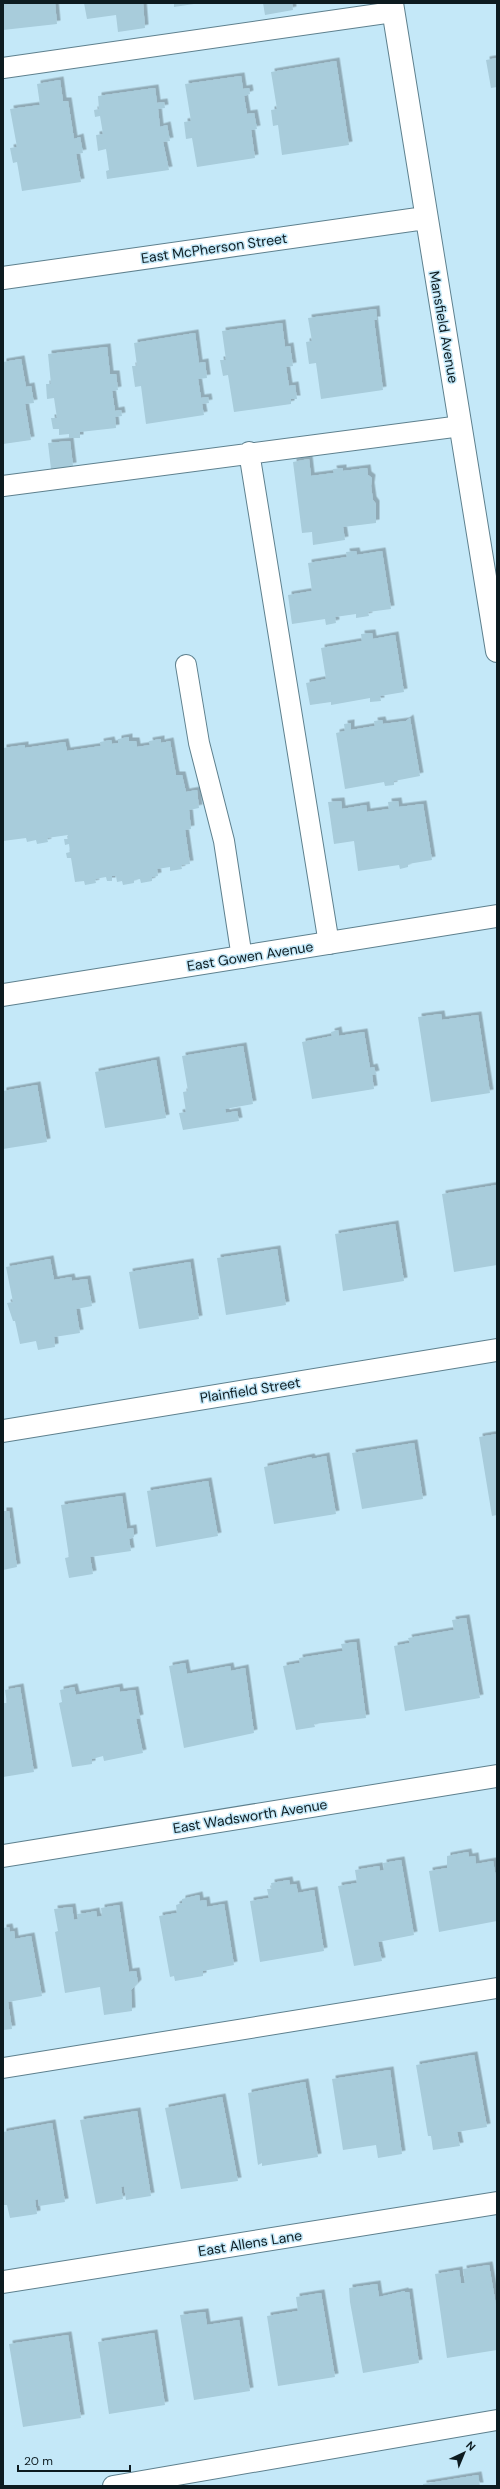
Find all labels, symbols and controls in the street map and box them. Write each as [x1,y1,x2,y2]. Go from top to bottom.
street label: East McPherson Street [140,229,288,267]
street label: Mansfield Avenue [425,270,463,384]
street label: East Gowen Avenue [185,937,315,975]
street label: Plainfield Street [199,1373,301,1407]
street label: East Wadsworth Avenue [171,1795,329,1837]
street label: East Allens Lane [197,2226,303,2260]
north arrow [444,2433,484,2473]
text: N [463,2438,479,2454]
scale bar [18,2447,130,2473]
text: 20 m [24,2453,53,2469]

